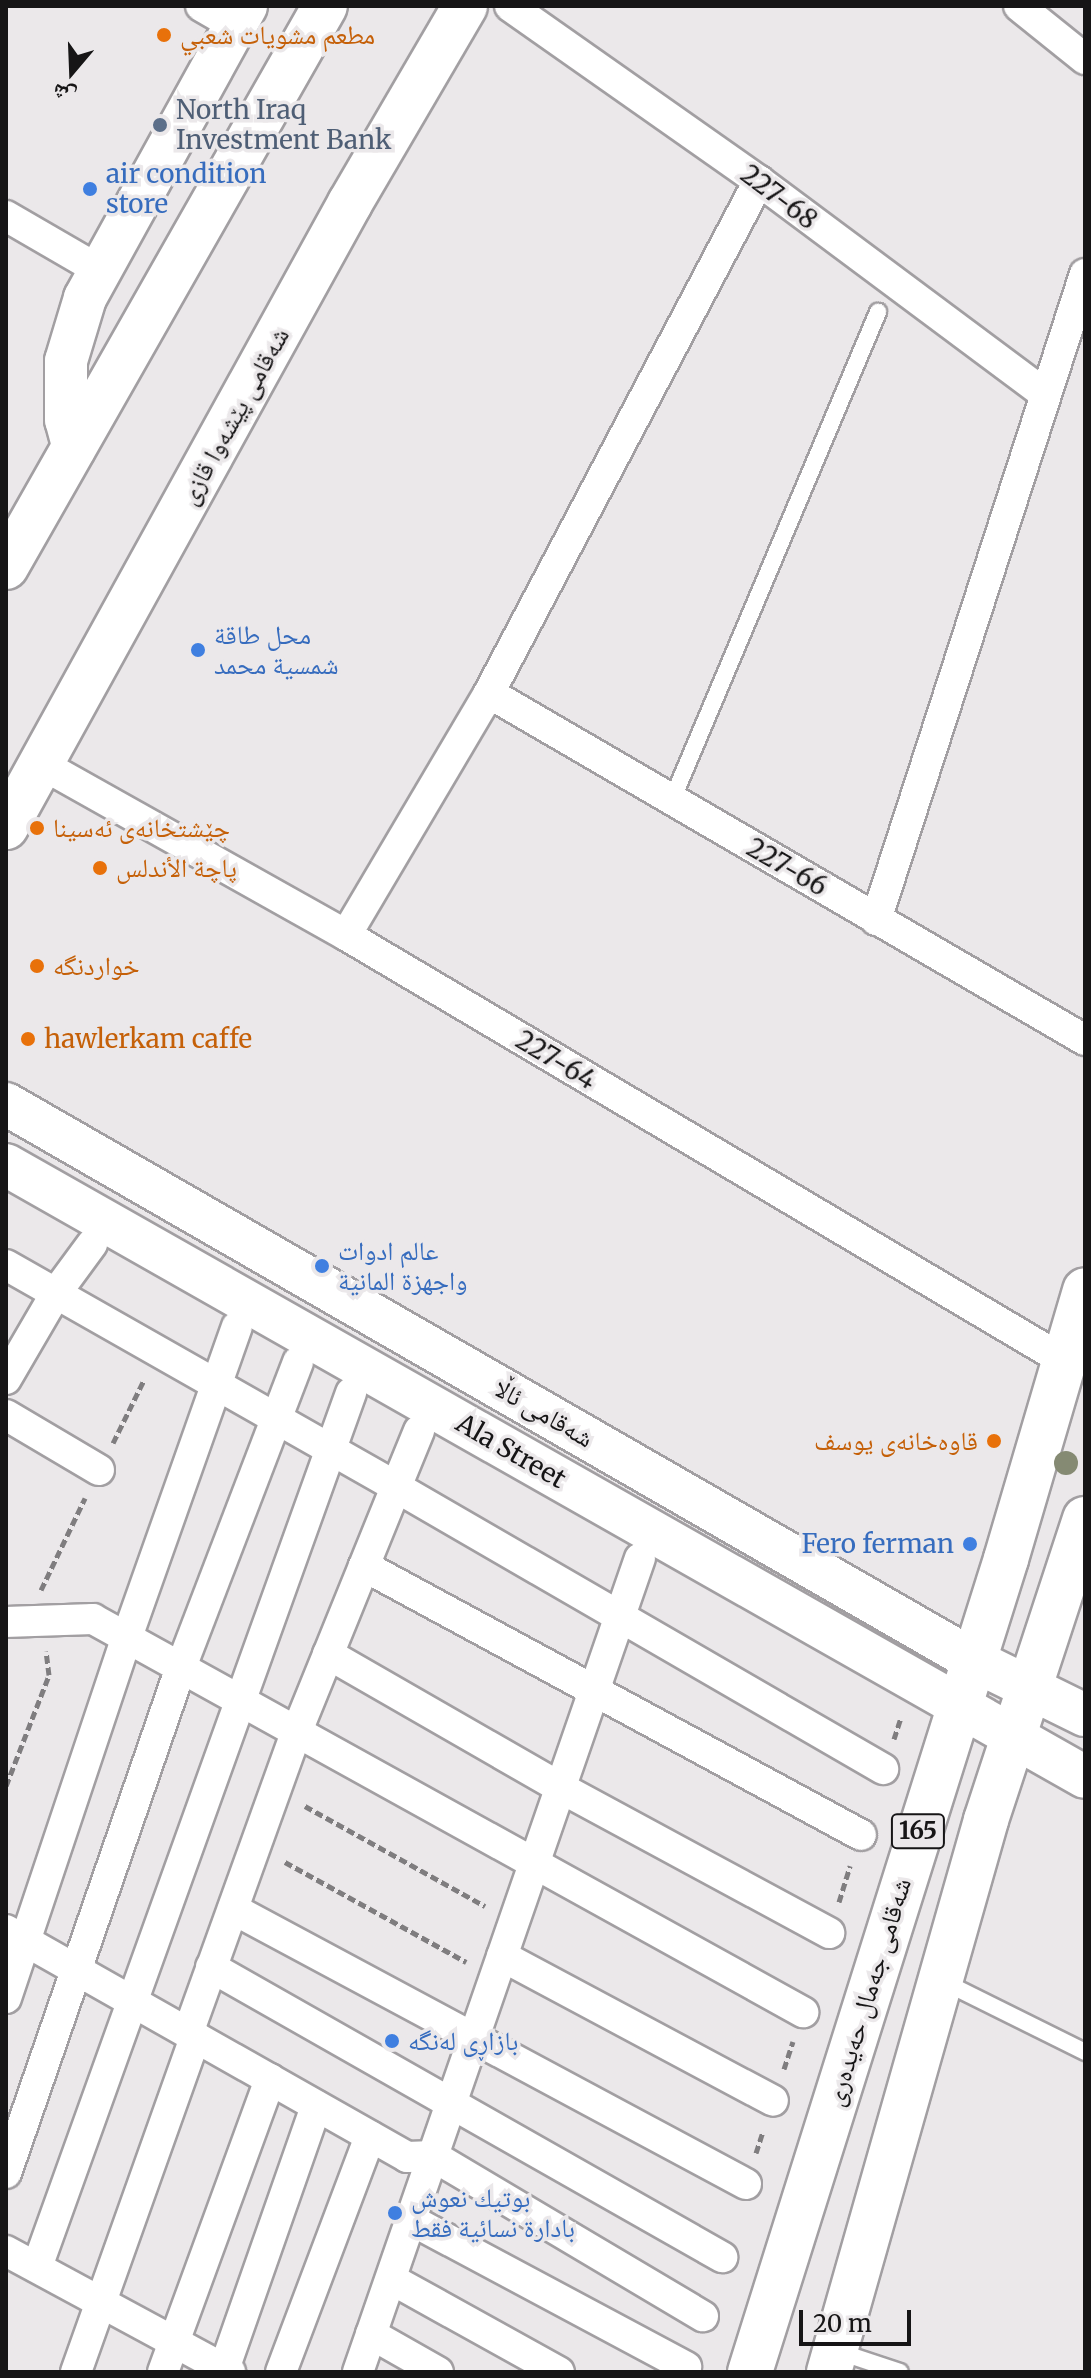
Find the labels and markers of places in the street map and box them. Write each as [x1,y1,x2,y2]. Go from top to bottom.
place label: مطعم مشويات شعبي [180,19,375,51]
marker: مطعم مشويات شعبي [155,26,173,44]
place label: North Iraq Investment Bank [176,94,392,156]
marker: North Iraq Investment Bank [151,116,169,134]
place label: air condition store [106,158,266,220]
marker: air condition store [81,180,99,198]
place label: محل طاقة شمسية محمد [214,619,339,680]
marker: محل طاقة شمسية محمد [189,641,207,659]
place label: چێشتخانەی ئەسینا [53,812,230,844]
marker: چێشتخانەی ئەسینا [28,819,46,837]
place label: پاچة الأندلس [116,852,237,884]
marker: پاچة الأندلس [91,859,109,877]
place label: خواردنگە [53,950,140,982]
marker: خواردنگە [28,957,46,975]
place label: hawlerkam caffe [44,1023,252,1055]
marker: hawlerkam caffe [19,1030,37,1048]
place label: عالم ادوات واجهزة المانية [338,1235,467,1296]
marker: عالم ادوات واجهزة المانية [313,1257,331,1275]
place label: قاوەخانەی یوسف [814,1425,978,1457]
marker: قاوەخانەی یوسف [985,1432,1003,1450]
place label: Fero ferman [801,1528,954,1560]
marker: Fero ferman [961,1535,979,1553]
place label: بازاڕی لەنگە [408,2025,518,2057]
marker: بازاڕی لەنگە [383,2032,401,2050]
place label: بوتيك نعوش بادارة نسائية فقط [411,2182,575,2244]
marker: بوتيك نعوش بادارة نسائية فقط [386,2204,404,2222]

